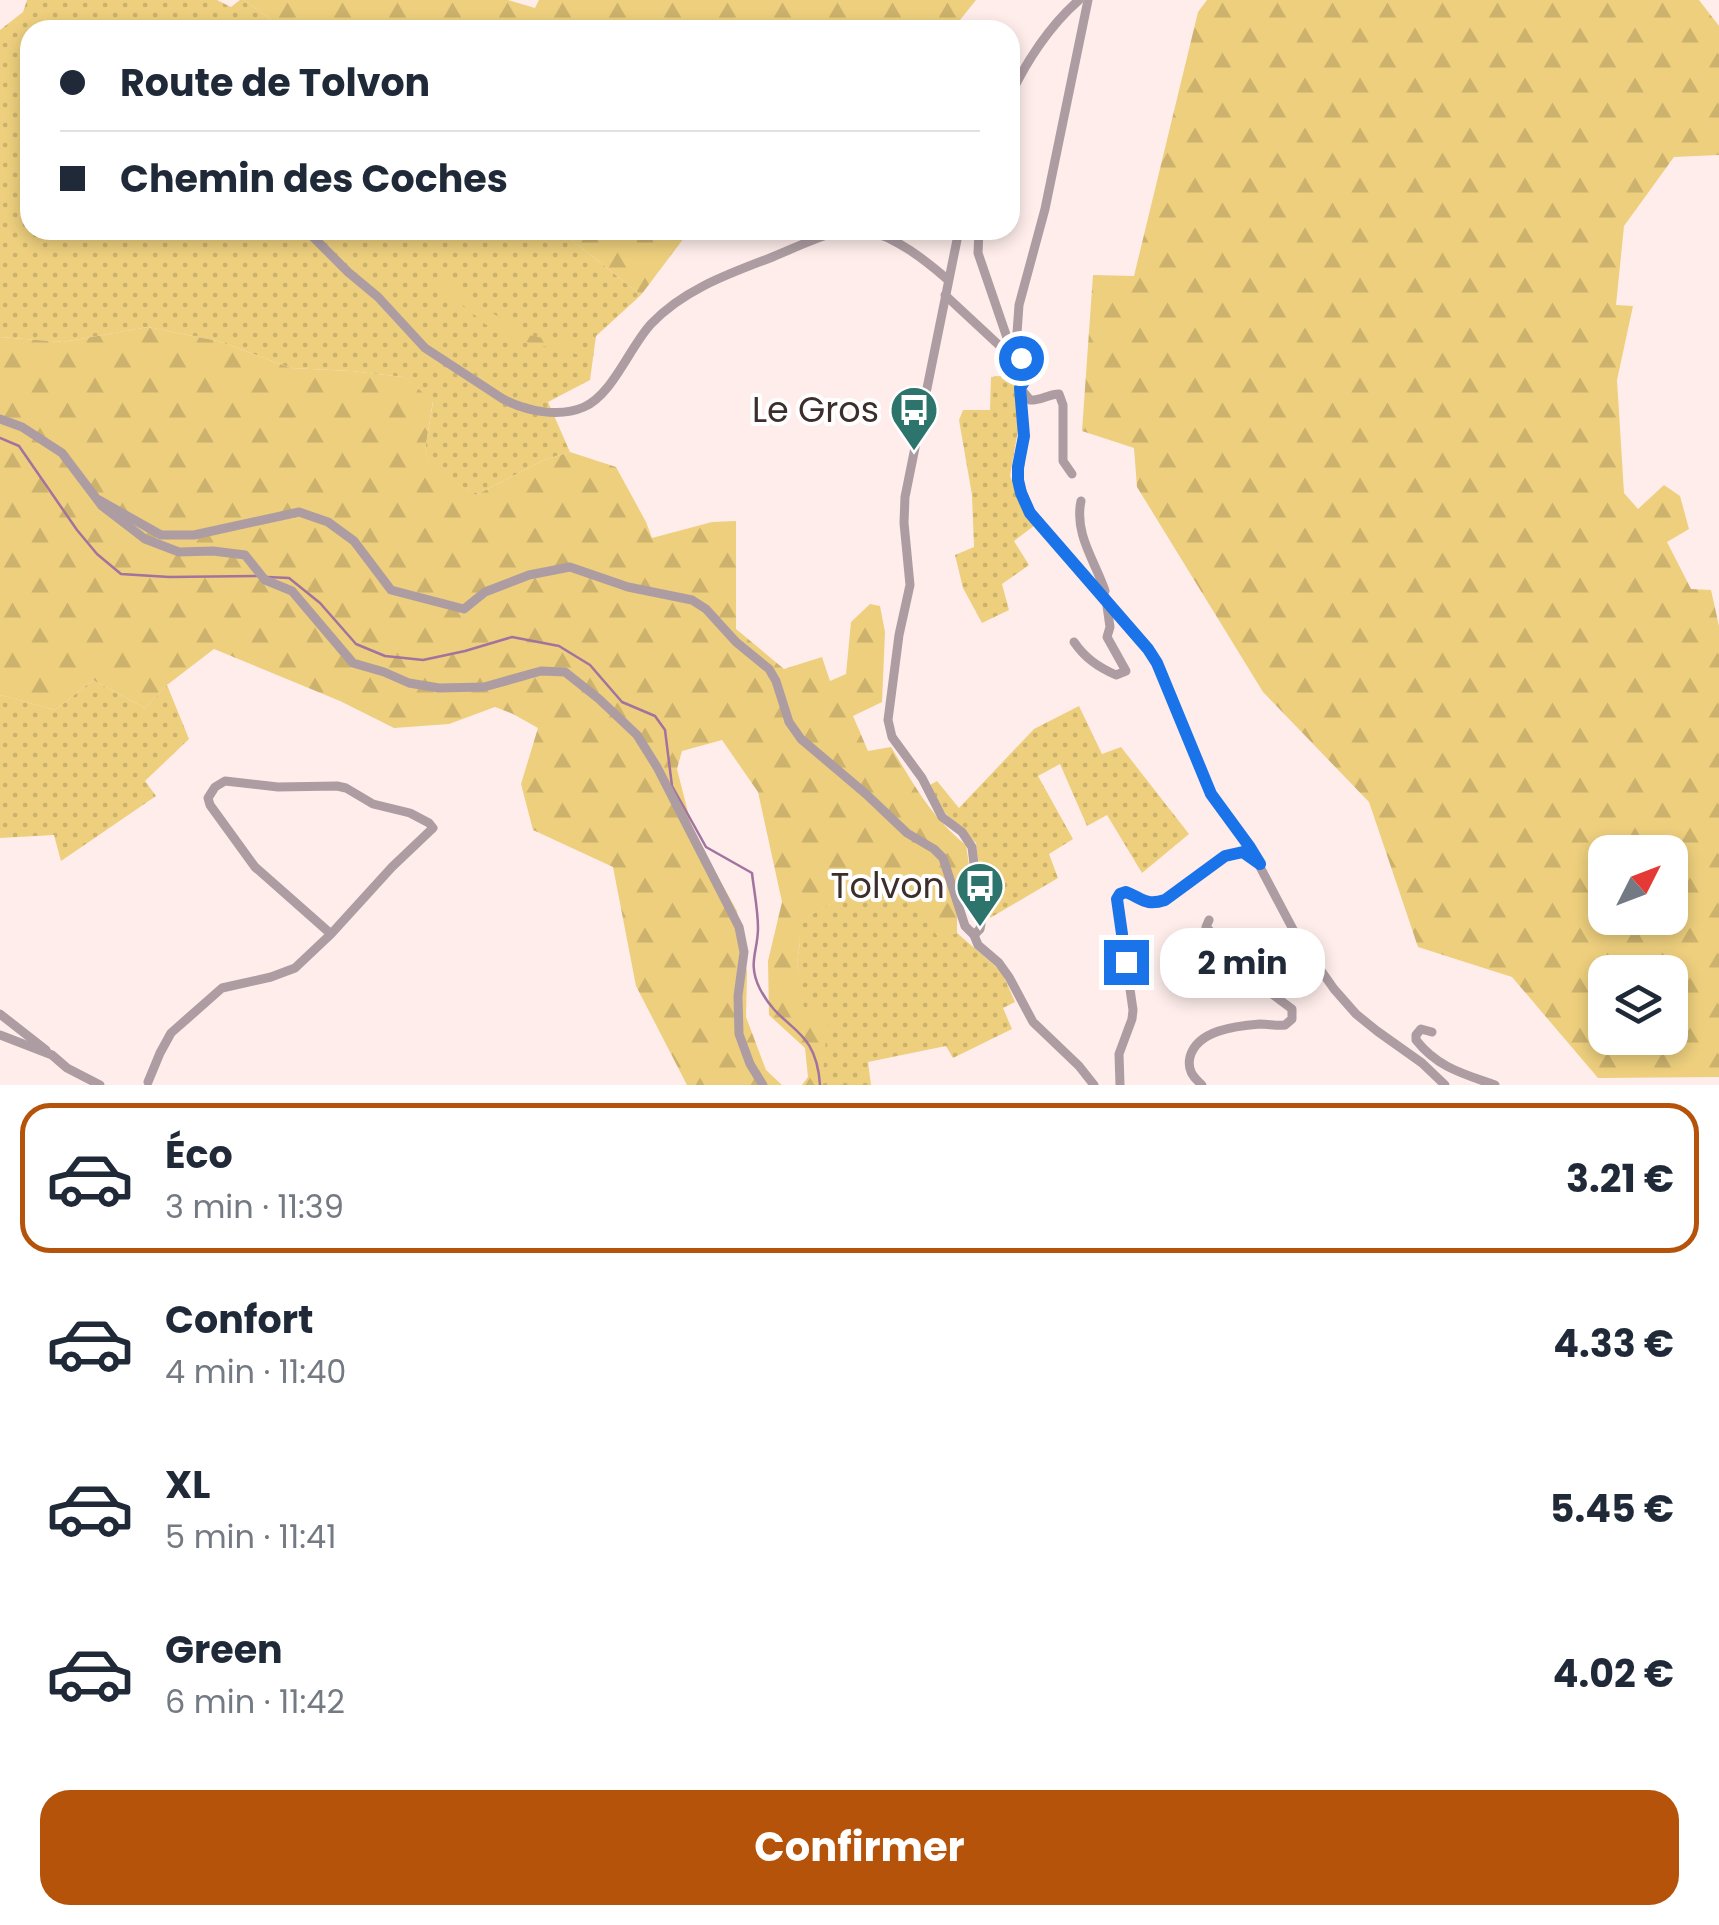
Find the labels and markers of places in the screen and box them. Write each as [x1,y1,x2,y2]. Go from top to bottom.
bus stop icon: Le Gros [888,384,940,452]
place label: Le Gros [752,385,879,434]
bus stop icon: Tolvon [954,860,1006,928]
place label: Tolvon [831,861,945,910]

